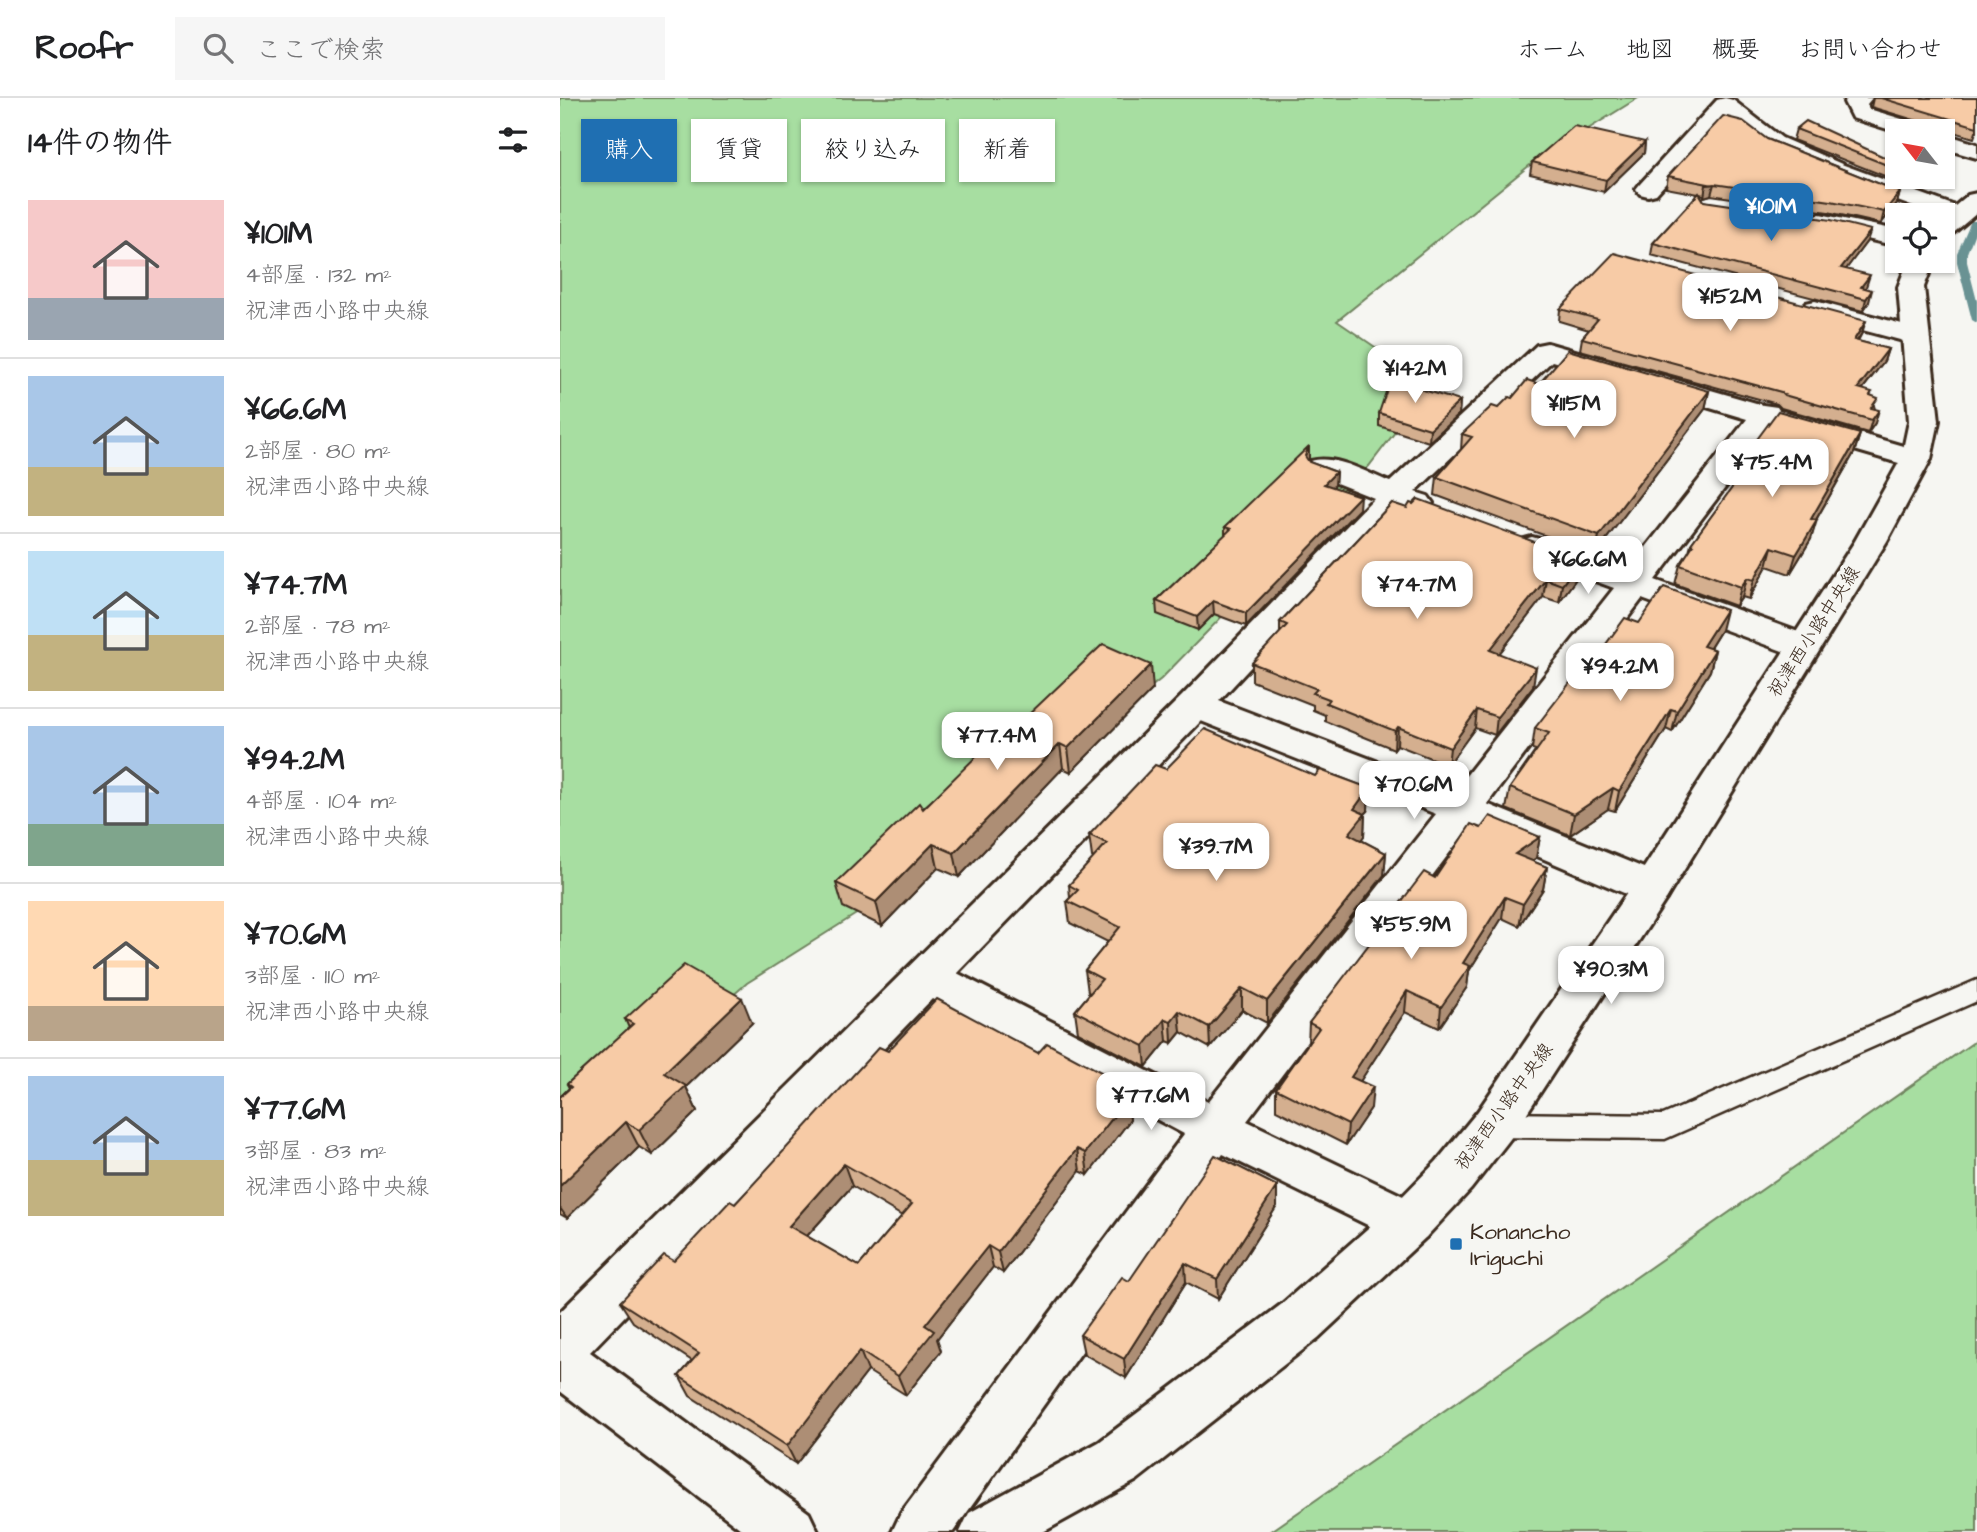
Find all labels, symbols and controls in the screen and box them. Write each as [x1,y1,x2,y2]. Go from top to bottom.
search box [175,17,665,80]
text: Roofr [35,25,133,71]
icon: search [199,29,237,67]
text: ここで検索 [255,32,385,68]
text: ホーム [1517,33,1588,67]
text: 地図 [1626,33,1674,67]
text: 概要 [1712,33,1760,67]
text: お問い合わせ [1798,33,1942,67]
chip: 購入 [581,119,677,182]
chip: 賃貸 [691,119,787,182]
chip: 絞り込み [801,119,945,182]
chip: 新着 [959,119,1055,182]
north arrow [1885,119,1955,189]
map controls [1885,119,1955,273]
icon: filters [494,121,532,159]
text: 14件の物件 [28,122,172,164]
pin: ¥101M [1722,184,1820,243]
text: ¥101M [1745,190,1797,222]
button: locate [1885,203,1955,273]
text: ¥101M [245,213,312,255]
icon: home [84,228,168,312]
text: 4部屋 · 132 m² [245,259,392,291]
pin: ¥152M [1681,274,1779,333]
text: ¥152M [1698,280,1762,312]
text: 祝津西小路中央線 [245,295,429,327]
pin: ¥142M [1366,345,1464,405]
text: ¥142M [1383,352,1447,384]
pin: ¥115M [1525,380,1623,440]
text: ¥115M [1547,387,1601,419]
text: ¥66.6M [245,389,346,431]
icon: home [84,404,168,488]
text: 2部屋 · 80 m² [245,435,391,467]
pin: ¥75.4M [1715,440,1829,499]
text: ¥75.4M [1732,446,1812,478]
text: 祝津西小路中央線 [245,471,429,503]
pin: ¥66.6M [1531,536,1645,596]
text: ¥66.6M [1549,543,1627,575]
pin: ¥74.7M [1360,561,1474,621]
street label: 祝津西小路中央線 [1762,561,1867,703]
text: ¥74.7M [245,564,347,606]
text: ¥74.7M [1378,568,1456,600]
icon: home [84,579,168,663]
text: 2部屋 · 78 m² [245,610,391,642]
pin: ¥94.2M [1563,644,1677,703]
text: 祝津西小路中央線 [245,646,429,678]
text: ¥94.2M [1582,650,1658,682]
pin: ¥77.4M [940,712,1054,772]
text: ¥77.4M [958,719,1036,751]
text: ¥94.2M [245,739,345,781]
icon: home [84,754,168,838]
pin: ¥70.6M [1357,762,1471,821]
text: ¥70.6M [1375,768,1453,800]
text: 4部屋 · 104 m² [245,785,397,817]
text: 祝津西小路中央線 [245,821,429,853]
pin: ¥39.7M [1159,824,1273,883]
text: ¥39.7M [1179,830,1253,862]
pin: ¥55.9M [1354,902,1468,961]
text: ¥55.9M [1371,908,1451,940]
text: ¥70.6M [245,914,346,956]
icon: home [84,929,168,1013]
pin: ¥90.3M [1554,946,1668,1006]
text: ¥90.3M [1574,953,1648,985]
text: 3部屋 · 110 m² [245,960,380,992]
text: 祝津西小路中央線 [245,996,429,1028]
street label: 祝津西小路中央線 [1449,1037,1560,1176]
pin: ¥77.6M [1094,1072,1208,1132]
text: ¥77.6M [1112,1079,1190,1111]
text: ¥77.6M [245,1089,346,1131]
icon: home [84,1104,168,1188]
text: 3部屋 · 83 m² [245,1135,387,1167]
text: 祝津西小路中央線 [245,1171,429,1203]
place label: Konancho Iriguchi [1470,1216,1571,1275]
marker: Konancho Iriguchi [1448,1236,1464,1252]

